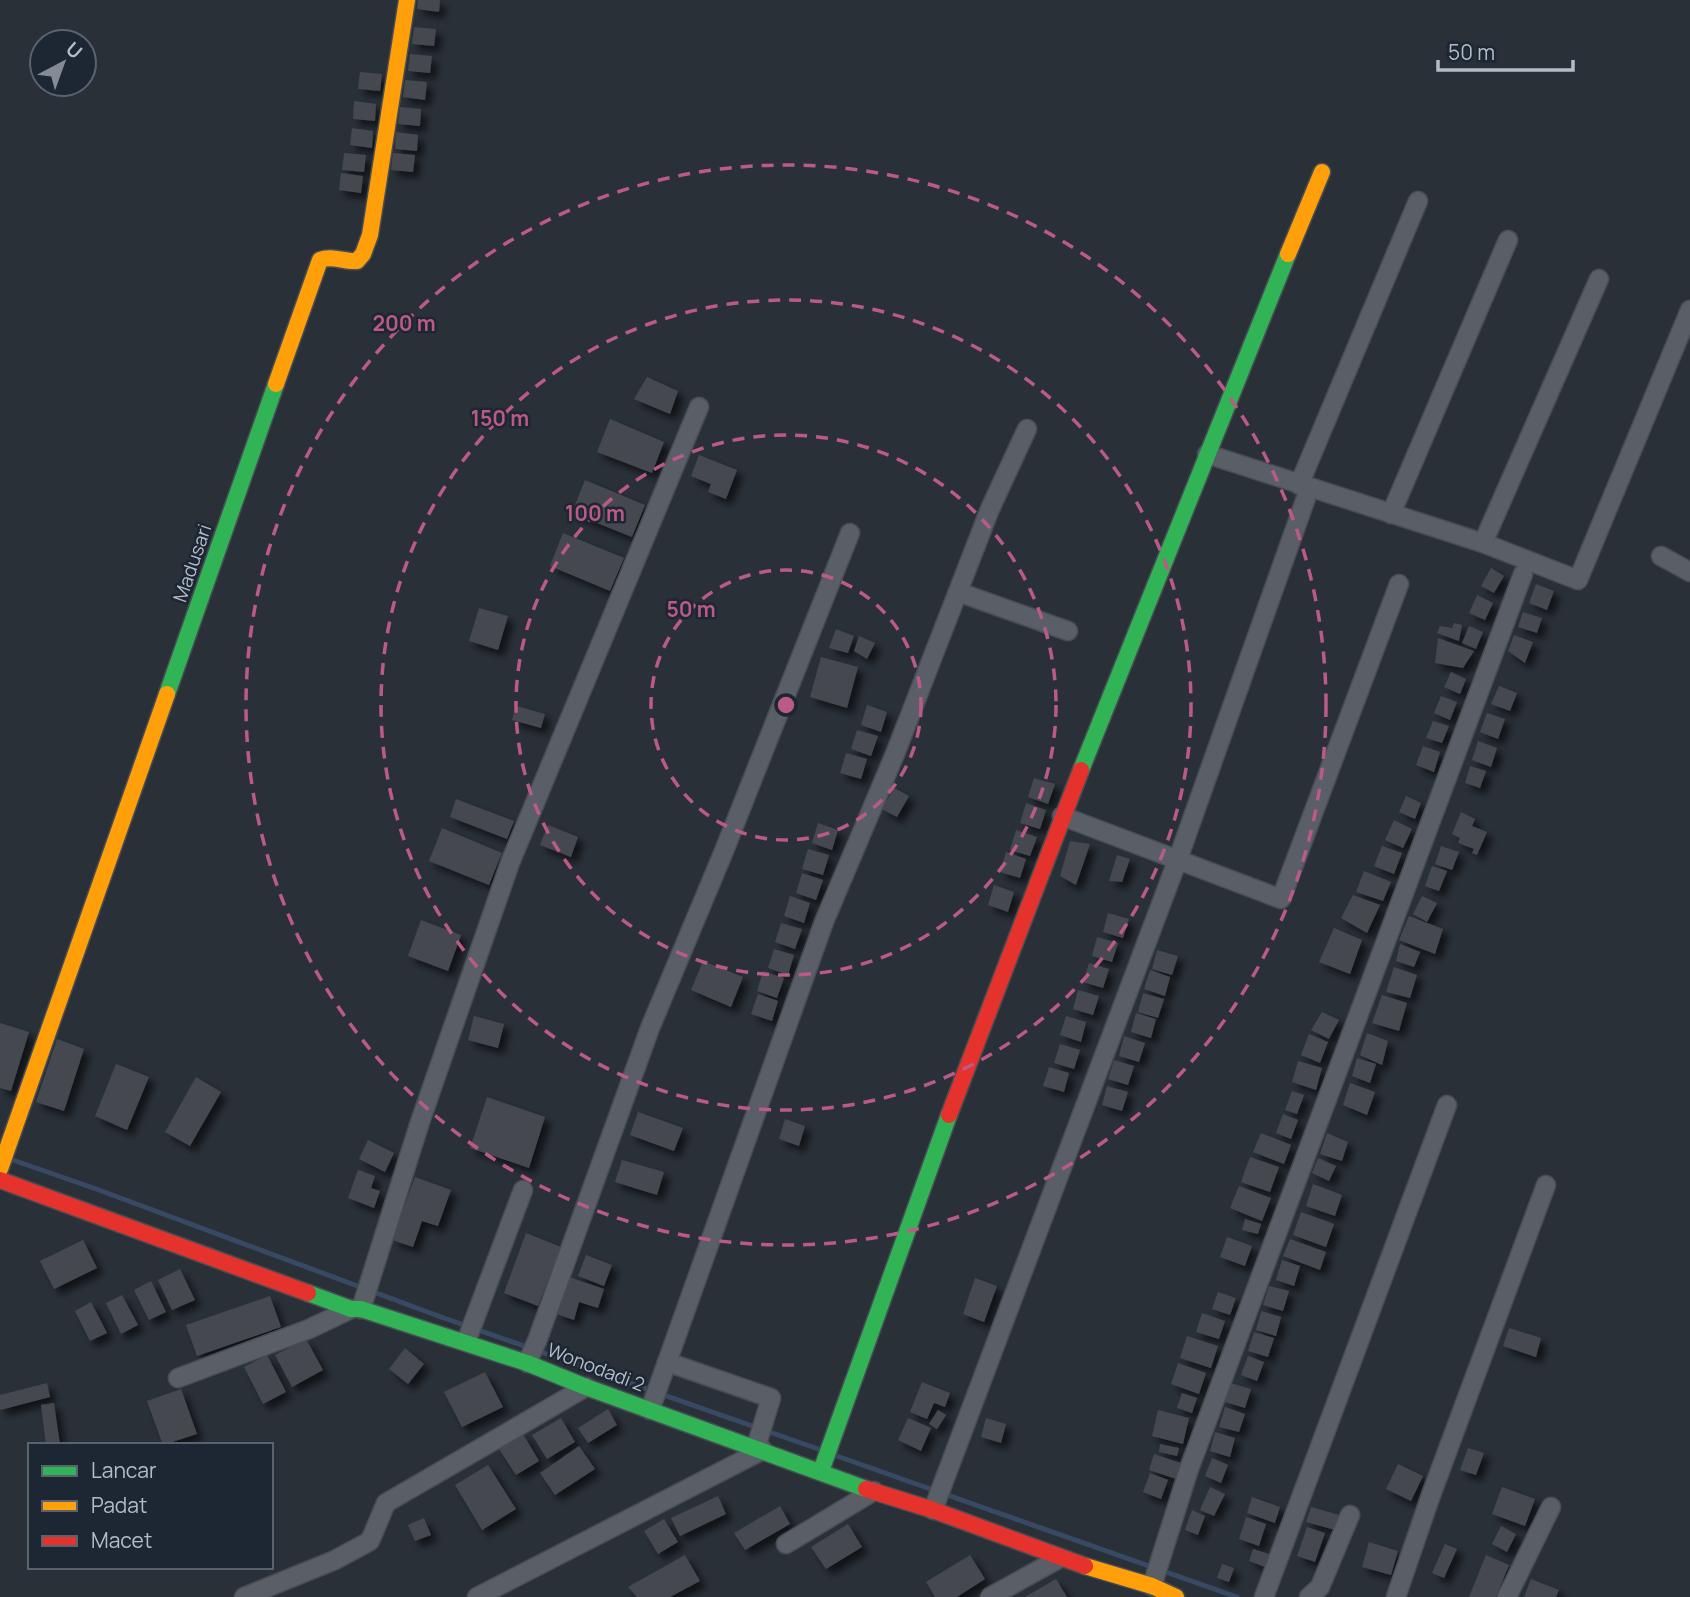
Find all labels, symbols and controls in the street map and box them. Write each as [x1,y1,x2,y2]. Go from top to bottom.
north arrow [28,28,98,98]
scale bar [1438,28,1573,72]
text: U [60,36,88,64]
text: 50 m [1448,38,1495,66]
text: 200 m [372,309,436,337]
text: 150 m [471,404,529,432]
text: 100 m [565,499,625,527]
street label: Madusari [167,521,217,605]
text: 50 m [666,595,716,623]
centre of rings [774,693,798,717]
street label: Wonodadi 2 [544,1336,648,1398]
legend [28,1443,273,1569]
text: Lancar [91,1456,157,1484]
text: Padat [91,1491,147,1519]
text: Macet [91,1526,152,1554]

